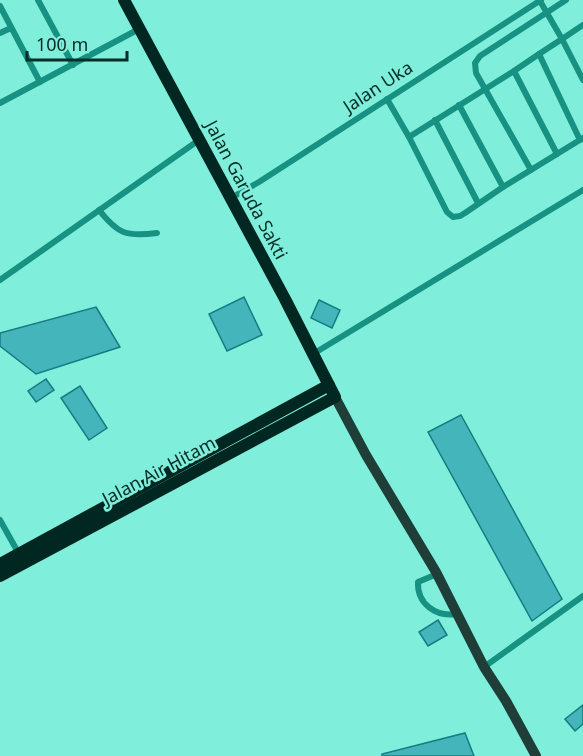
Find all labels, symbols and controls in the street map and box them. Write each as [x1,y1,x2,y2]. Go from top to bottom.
scale bar [27,24,128,62]
text: 100 m [36,32,88,56]
street label: Jalan Uka [336,55,417,119]
street label: Jalan Garuda Sakti [199,114,294,263]
street label: Jalan Air Hitam [96,430,219,511]

